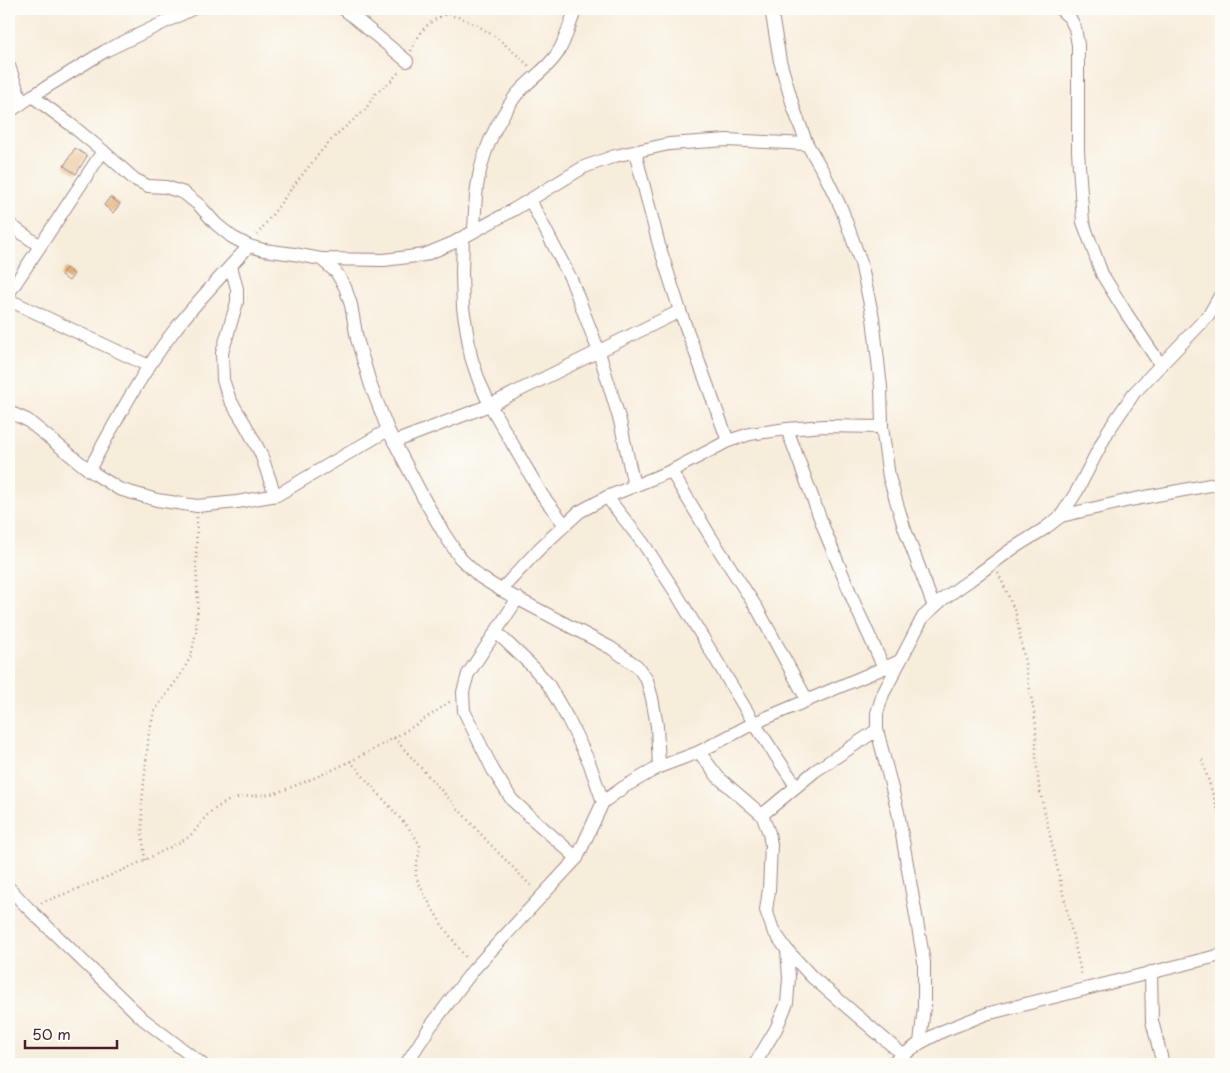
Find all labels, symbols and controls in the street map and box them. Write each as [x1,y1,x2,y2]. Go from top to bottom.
scale bar [25,1018,118,1050]
text: 50 m [32,1022,71,1045]

